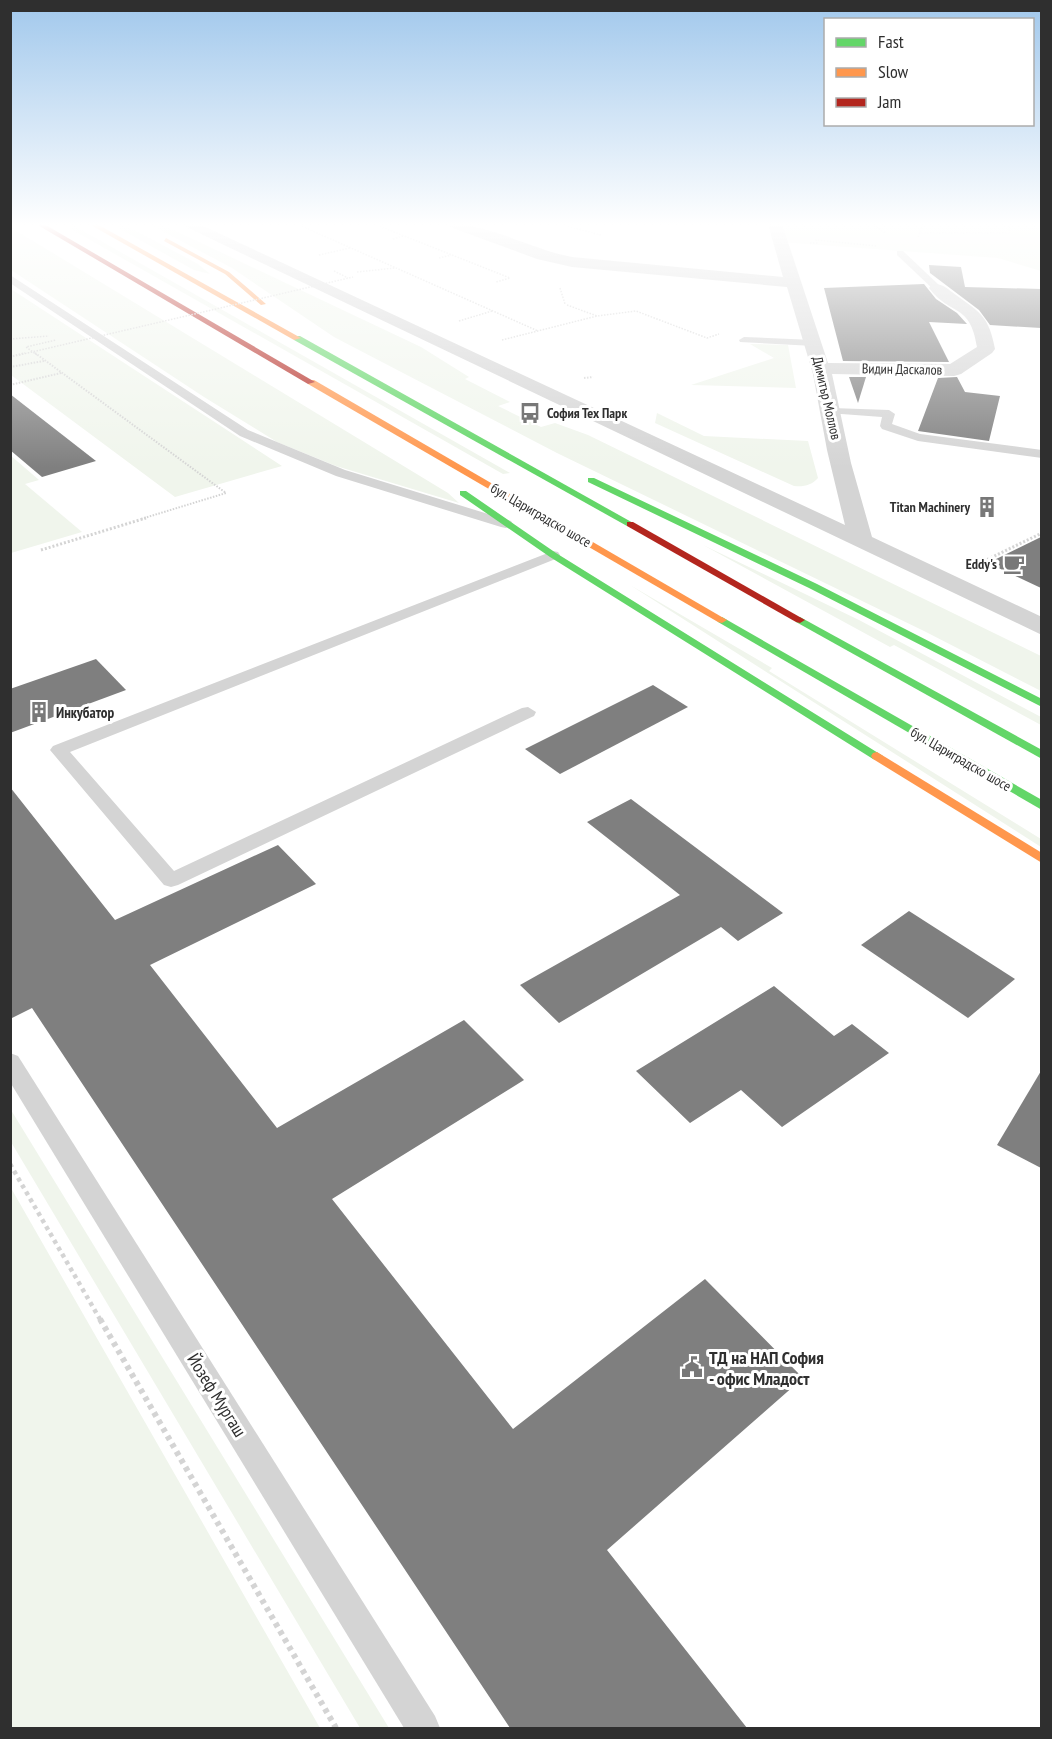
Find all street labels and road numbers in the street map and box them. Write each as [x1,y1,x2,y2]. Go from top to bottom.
street label: Димитър Моллов [809,355,845,442]
street label: Видин Даскалов [862,359,943,379]
street label: бул. Цариградско шосе [488,479,595,551]
street label: бул. Цариградско шосе [908,723,1015,795]
street label: Йозеф Мургаш [182,1349,252,1441]

